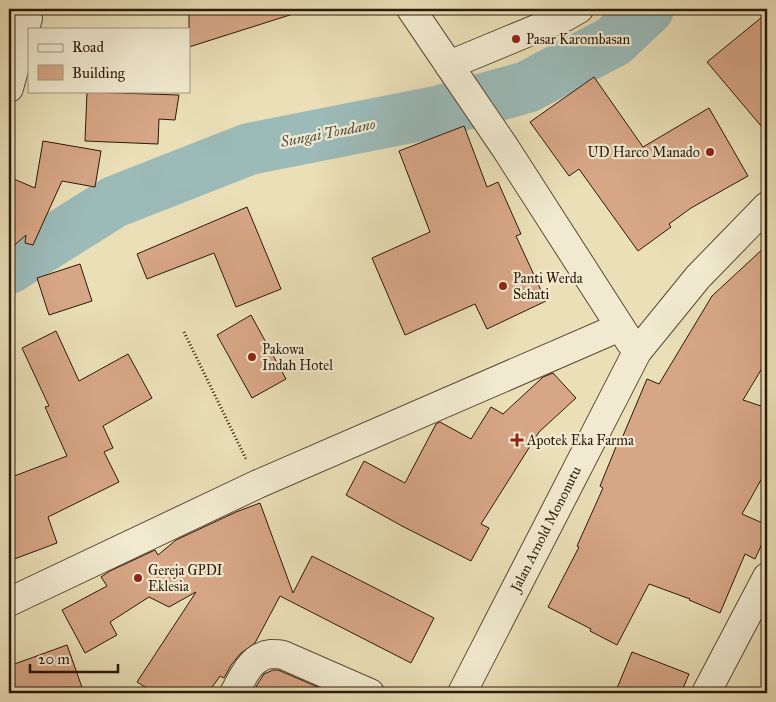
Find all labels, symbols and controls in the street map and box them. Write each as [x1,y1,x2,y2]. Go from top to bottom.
legend [28,28,190,92]
place label: Pasar Karombasan [526,31,631,48]
marker: Pasar Karombasan [510,33,522,45]
text: Road [72,38,104,56]
text: Building [72,64,126,82]
water label: Sungai Tondano [278,115,377,151]
place label: UD Harco Manado [588,144,700,161]
marker: UD Harco Manado [704,146,716,158]
place label: Panti Werda Sehati [513,270,583,303]
marker: Panti Werda Sehati [497,280,509,292]
place label: Pakowa Indah Hotel [262,341,333,374]
marker: Pakowa Indah Hotel [246,351,258,363]
place label: Apotek Eka Farma [526,432,634,449]
marker: Apotek Eka Farma [511,434,523,446]
street label: Jalan Arnold Mononutu [506,463,586,597]
place label: Gereja GPDI Eklesia [148,562,223,595]
marker: Gereja GPDI Eklesia [132,572,144,584]
scale bar [30,642,118,674]
text: 20 m [38,650,70,668]

